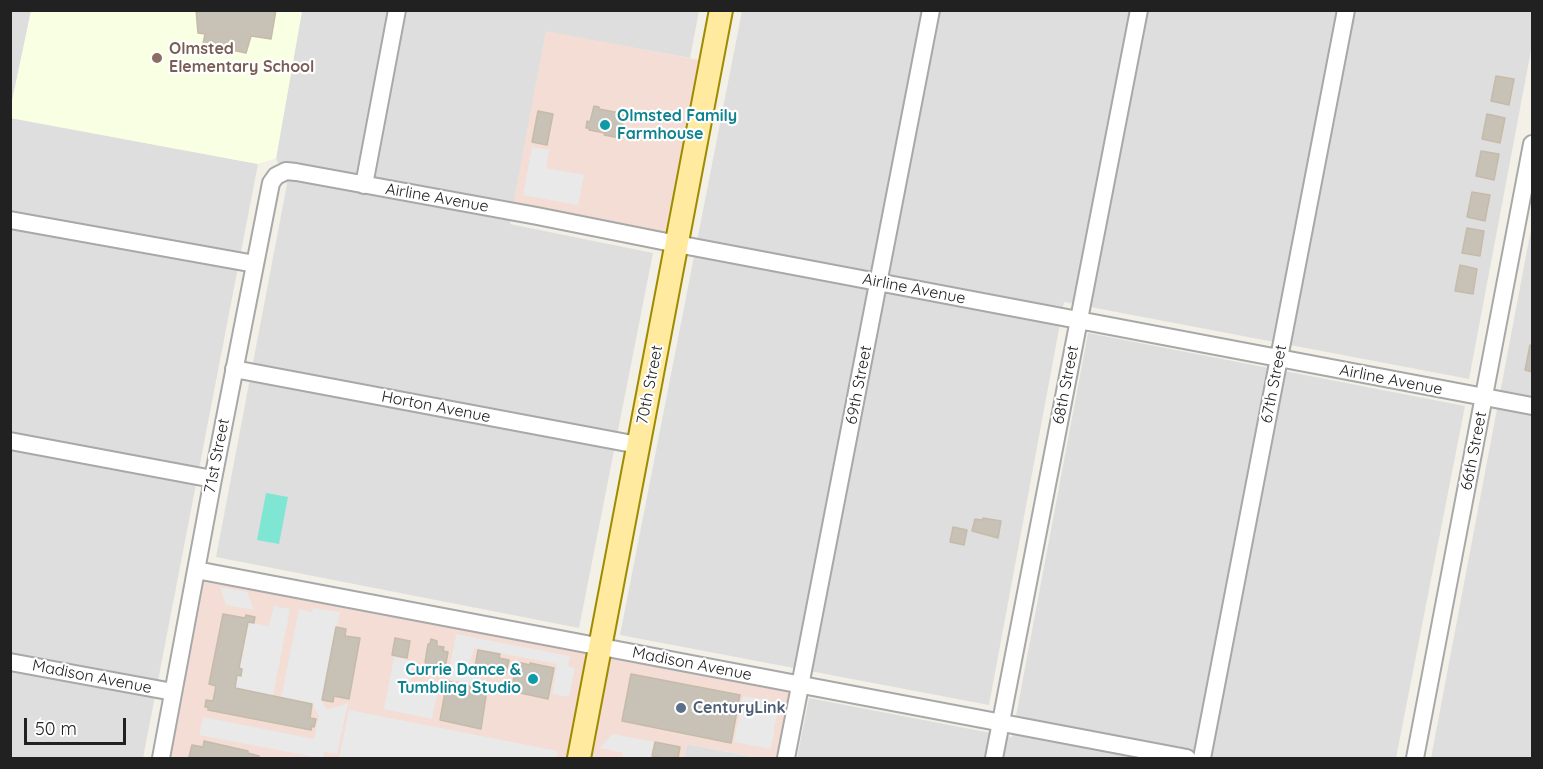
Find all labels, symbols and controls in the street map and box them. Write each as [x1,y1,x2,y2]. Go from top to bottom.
place label: Olmsted Elementary School [169,39,314,77]
marker: Olmsted Elementary School [150,51,164,65]
place label: Olmsted Family Farmhouse [617,106,737,144]
marker: Olmsted Family Farmhouse [598,118,612,132]
street label: Airline Avenue [384,179,490,217]
street label: Airline Avenue [861,270,967,308]
street label: 67th Street [1257,343,1291,425]
street label: 70th Street [633,344,667,426]
street label: 69th Street [842,344,876,426]
street label: 68th Street [1049,344,1083,426]
street label: Airline Avenue [1338,361,1444,399]
street label: Horton Avenue [380,387,492,427]
street label: 66th Street [1457,410,1491,492]
street label: 71st Street [200,417,234,495]
street label: Madison Avenue [631,643,753,685]
street label: Madison Avenue [31,656,153,698]
place label: Currie Dance & Tumbling Studio [397,660,521,698]
marker: Currie Dance & Tumbling Studio [526,672,540,686]
place label: CenturyLink [693,698,786,718]
marker: CenturyLink [674,701,688,715]
scale bar [27,706,129,744]
text: 50 m [35,717,77,740]

